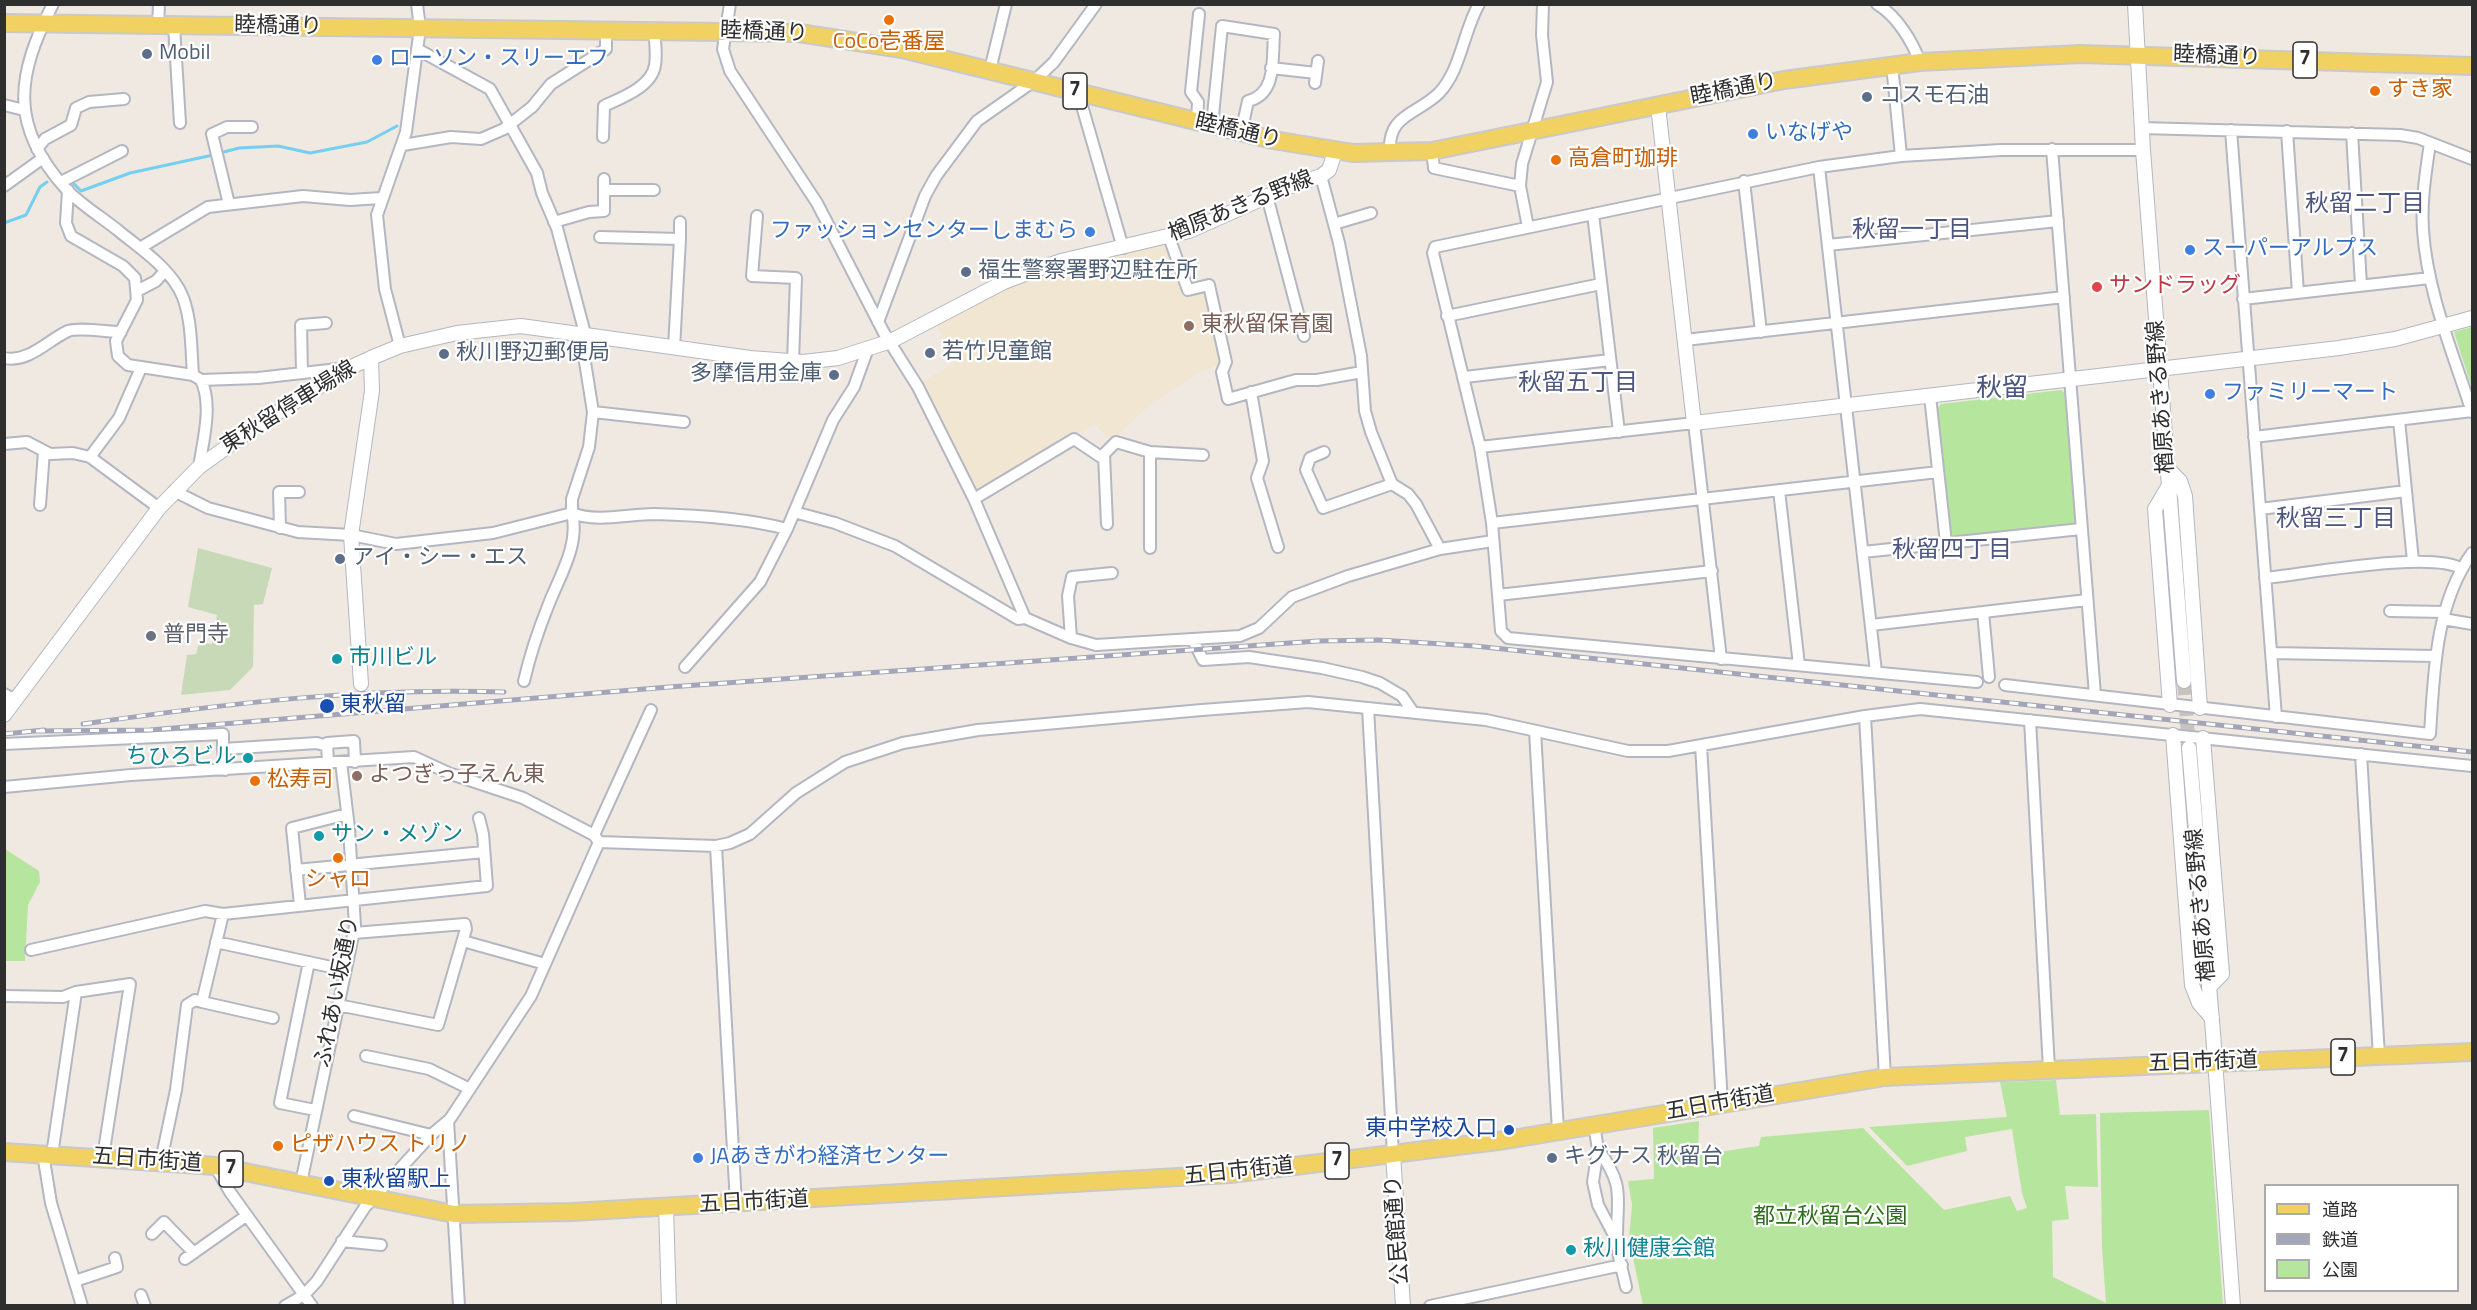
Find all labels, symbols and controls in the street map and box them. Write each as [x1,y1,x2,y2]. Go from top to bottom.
street label: 睦橋通り [234,13,322,41]
marker: CoCo壱番屋 [882,13,896,27]
street label: 睦橋通り [720,18,808,48]
place label: CoCo壱番屋 [833,30,945,56]
place label: Mobil [159,41,210,67]
street label: 睦橋通り [2173,42,2261,72]
road number: 7 [2293,42,2317,78]
marker: Mobil [140,47,154,61]
place label: ローソン・スリーエフ [389,47,609,73]
marker: ローソン・スリーエフ [370,53,384,67]
street label: 睦橋通り [1688,69,1780,111]
road number: 7 [1063,73,1087,109]
place label: すき家 [2387,78,2453,104]
place label: コスモ石油 [1879,84,1989,110]
marker: すき家 [2368,84,2382,98]
marker: コスモ石油 [1860,90,1874,104]
street label: 睦橋通り [1192,109,1284,155]
place label: いなげや [1765,121,1853,147]
marker: いなげや [1746,127,1760,141]
place label: 高倉町珈琲 [1568,147,1678,173]
marker: 高倉町珈琲 [1549,153,1563,167]
street label: 楢原あきる野線 [1165,166,1317,248]
district label: 秋留二丁目 [2305,191,2425,219]
district label: 秋留一丁目 [1852,217,1972,245]
place label: ファッションセンターしまむら [770,219,1078,245]
marker: ファッションセンターしまむら [1083,225,1097,239]
place label: スーパーアルプス [2202,237,2378,263]
marker: スーパーアルプス [2183,243,2197,257]
place label: 福生警察署野辺駐在所 [978,259,1198,285]
marker: 福生警察署野辺駐在所 [959,265,973,279]
place label: サンドラッグ [2109,274,2241,300]
marker: サンドラッグ [2090,280,2104,294]
place label: 東秋留保育園 [1201,313,1333,339]
marker: 東秋留保育園 [1182,319,1196,333]
street label: 楢原あきる野線 [2143,319,2181,475]
place label: 若竹児童館 [942,340,1052,366]
place label: 秋川野辺郵便局 [456,341,610,367]
marker: 若竹児童館 [923,346,937,360]
marker: 秋川野辺郵便局 [437,347,451,361]
street label: 東秋留停車場線 [217,356,361,460]
place label: 多摩信用金庫 [690,362,822,388]
marker: 多摩信用金庫 [827,368,841,382]
district label: 秋留五丁目 [1518,370,1638,398]
district label: 秋留 [1976,374,2028,406]
place label: ファミリーマート [2222,381,2398,407]
marker: ファミリーマート [2203,387,2217,401]
district label: 秋留三丁目 [2276,506,2396,534]
district label: 秋留四丁目 [1892,537,2012,565]
place label: アイ・シー・エス [352,546,528,572]
marker: アイ・シー・エス [333,552,347,566]
place label: 普門寺 [163,623,229,649]
marker: 普門寺 [144,629,158,643]
place label: 市川ビル [349,646,437,672]
marker: 市川ビル [330,652,344,666]
place label: 東秋留 [340,693,406,719]
marker: 東秋留 [318,697,336,715]
place label: ちひろビル [126,745,236,771]
marker: ちひろビル [241,751,255,765]
place label: よつぎっ⼦えん東 [369,763,545,789]
place label: 松寿司 [267,768,333,794]
marker: よつぎっ⼦えん東 [350,769,364,783]
marker: 松寿司 [248,774,262,788]
place label: サン・メゾン [331,823,463,849]
street label: 楢原あきる野線 [2182,827,2222,983]
marker: サン・メゾン [312,829,326,843]
marker: シャロ [331,851,345,865]
place label: シャロ [305,868,371,894]
street label: ふれあい坂通り [310,914,366,1070]
road number: 7 [2331,1039,2355,1075]
street label: 五日市街道 [2148,1048,2258,1078]
street label: 五日市街道 [1664,1081,1776,1127]
place label: 東中学校入口 [1365,1117,1497,1143]
marker: 東中学校入口 [1502,1123,1516,1137]
place label: ピザハウス トリノ [290,1133,471,1159]
marker: ピザハウス トリノ [271,1139,285,1153]
road number: 7 [1325,1143,1349,1179]
street label: 五日市街道 [91,1144,203,1178]
place label: JAあきがわ経済センター [710,1145,949,1171]
place label: キグナス 秋留台 [1564,1145,1723,1171]
road number: 7 [219,1151,243,1187]
marker: JAあきがわ経済センター [691,1151,705,1165]
marker: キグナス 秋留台 [1545,1151,1559,1165]
street label: 五日市街道 [1183,1153,1295,1191]
place label: 東秋留駅上 [341,1168,451,1194]
marker: 東秋留駅上 [322,1174,336,1188]
street label: 公民館通り [1381,1174,1415,1286]
legend [2264,1184,2459,1292]
street label: 五日市街道 [698,1187,810,1219]
text: 道路 [2322,1196,2358,1223]
park label: 都立秋留台公園 [1753,1205,1907,1231]
text: 鉄道 [2322,1226,2358,1253]
place label: 秋川健康会館 [1583,1237,1715,1263]
marker: 秋川健康会館 [1564,1243,1578,1257]
text: 公園 [2322,1256,2358,1283]

